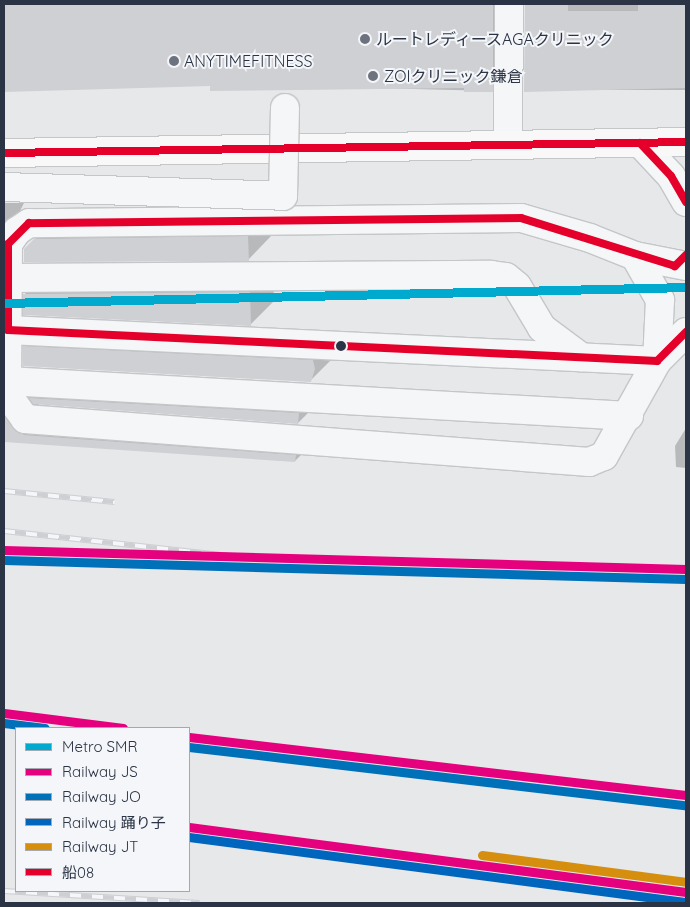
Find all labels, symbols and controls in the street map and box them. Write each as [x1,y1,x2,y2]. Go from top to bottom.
place label: ルートレディースAGAクリニック [376,29,616,49]
marker: ルートレディースAGAクリニック [358,32,372,46]
place label: ANYTIMEFITNESS [184,51,313,71]
marker: ANYTIMEFITNESS [168,55,180,67]
place label: ZOIクリニック鎌倉 [384,66,522,86]
marker: ZOIクリニック鎌倉 [366,69,380,83]
unlabelled marker [336,341,346,351]
legend [15,727,190,892]
text: Metro SMR [62,737,137,756]
text: Railway JS [62,762,138,781]
text: Railway JO [62,787,141,806]
text: Railway 踊り子 [62,813,166,832]
text: Railway JT [62,837,138,856]
text: 船08 [62,863,94,882]

